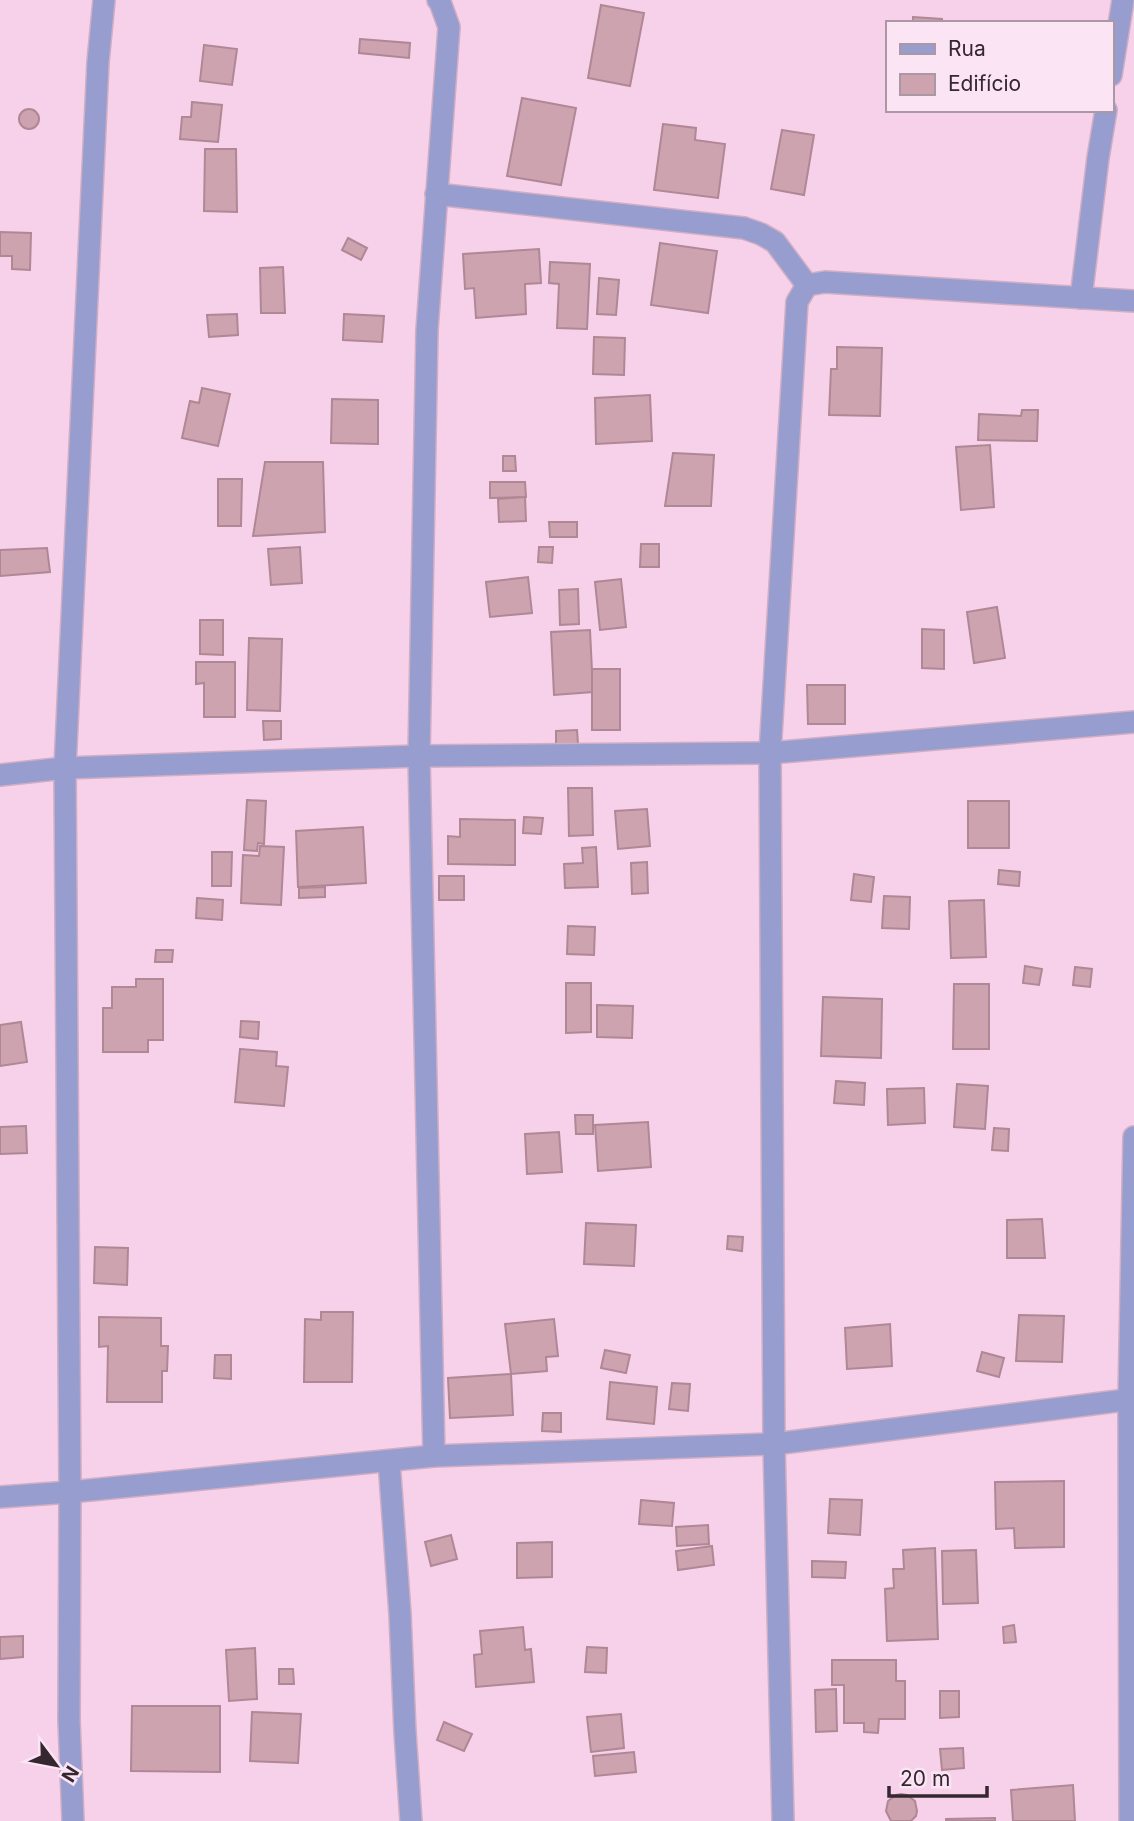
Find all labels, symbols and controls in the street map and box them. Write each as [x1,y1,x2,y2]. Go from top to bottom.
legend [886,21,1113,112]
text: Rua [948,36,986,61]
text: Edifício [948,71,1021,96]
north arrow [21,1730,91,1800]
scale bar [889,1755,987,1799]
text: N [56,1762,84,1786]
text: 20 m [900,1766,950,1791]

